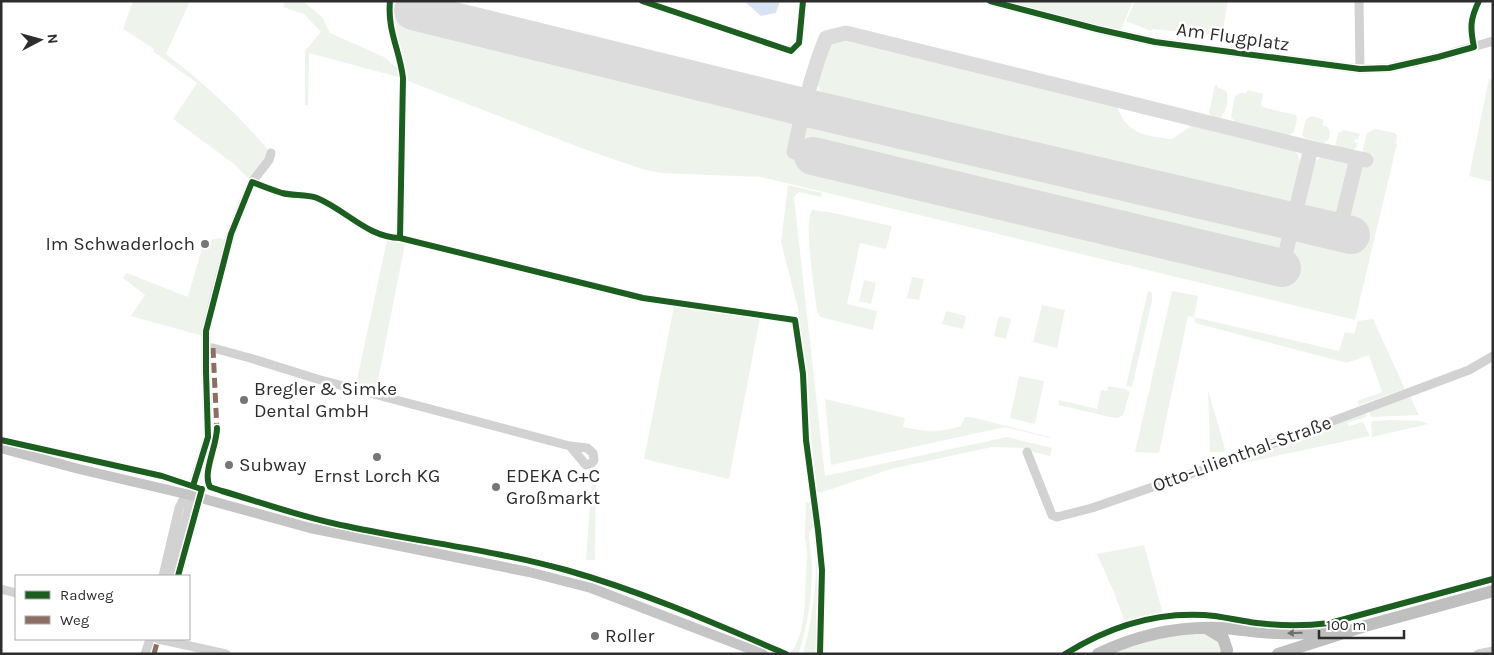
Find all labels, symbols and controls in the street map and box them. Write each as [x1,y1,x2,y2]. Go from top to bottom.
north arrow [15,15,65,65]
street label: Am Flugplatz [1175,18,1291,56]
text: N [43,33,61,45]
place label: Im Schwaderloch [46,233,195,255]
marker: Im Schwaderloch [199,238,211,250]
place label: Bregler & Simke Dental GmbH [254,378,397,422]
marker: Bregler & Simke Dental GmbH [238,394,250,406]
street label: Otto-Lilienthal-Straße [1150,411,1334,497]
marker: Ernst Lorch KG [371,451,383,463]
place label: Subway [239,454,306,476]
marker: Subway [223,459,235,471]
place label: Ernst Lorch KG [314,465,440,487]
place label: EDEKA C+C Großmarkt [506,465,600,509]
marker: EDEKA C+C Großmarkt [490,481,502,493]
legend [15,575,190,640]
text: Radweg [60,586,114,604]
scale bar [1319,608,1404,640]
text: Weg [60,611,90,629]
text: 100 m [1326,616,1366,634]
place label: Roller [605,625,654,647]
one-way arrow [1287,629,1303,637]
marker: Roller [589,630,601,642]

